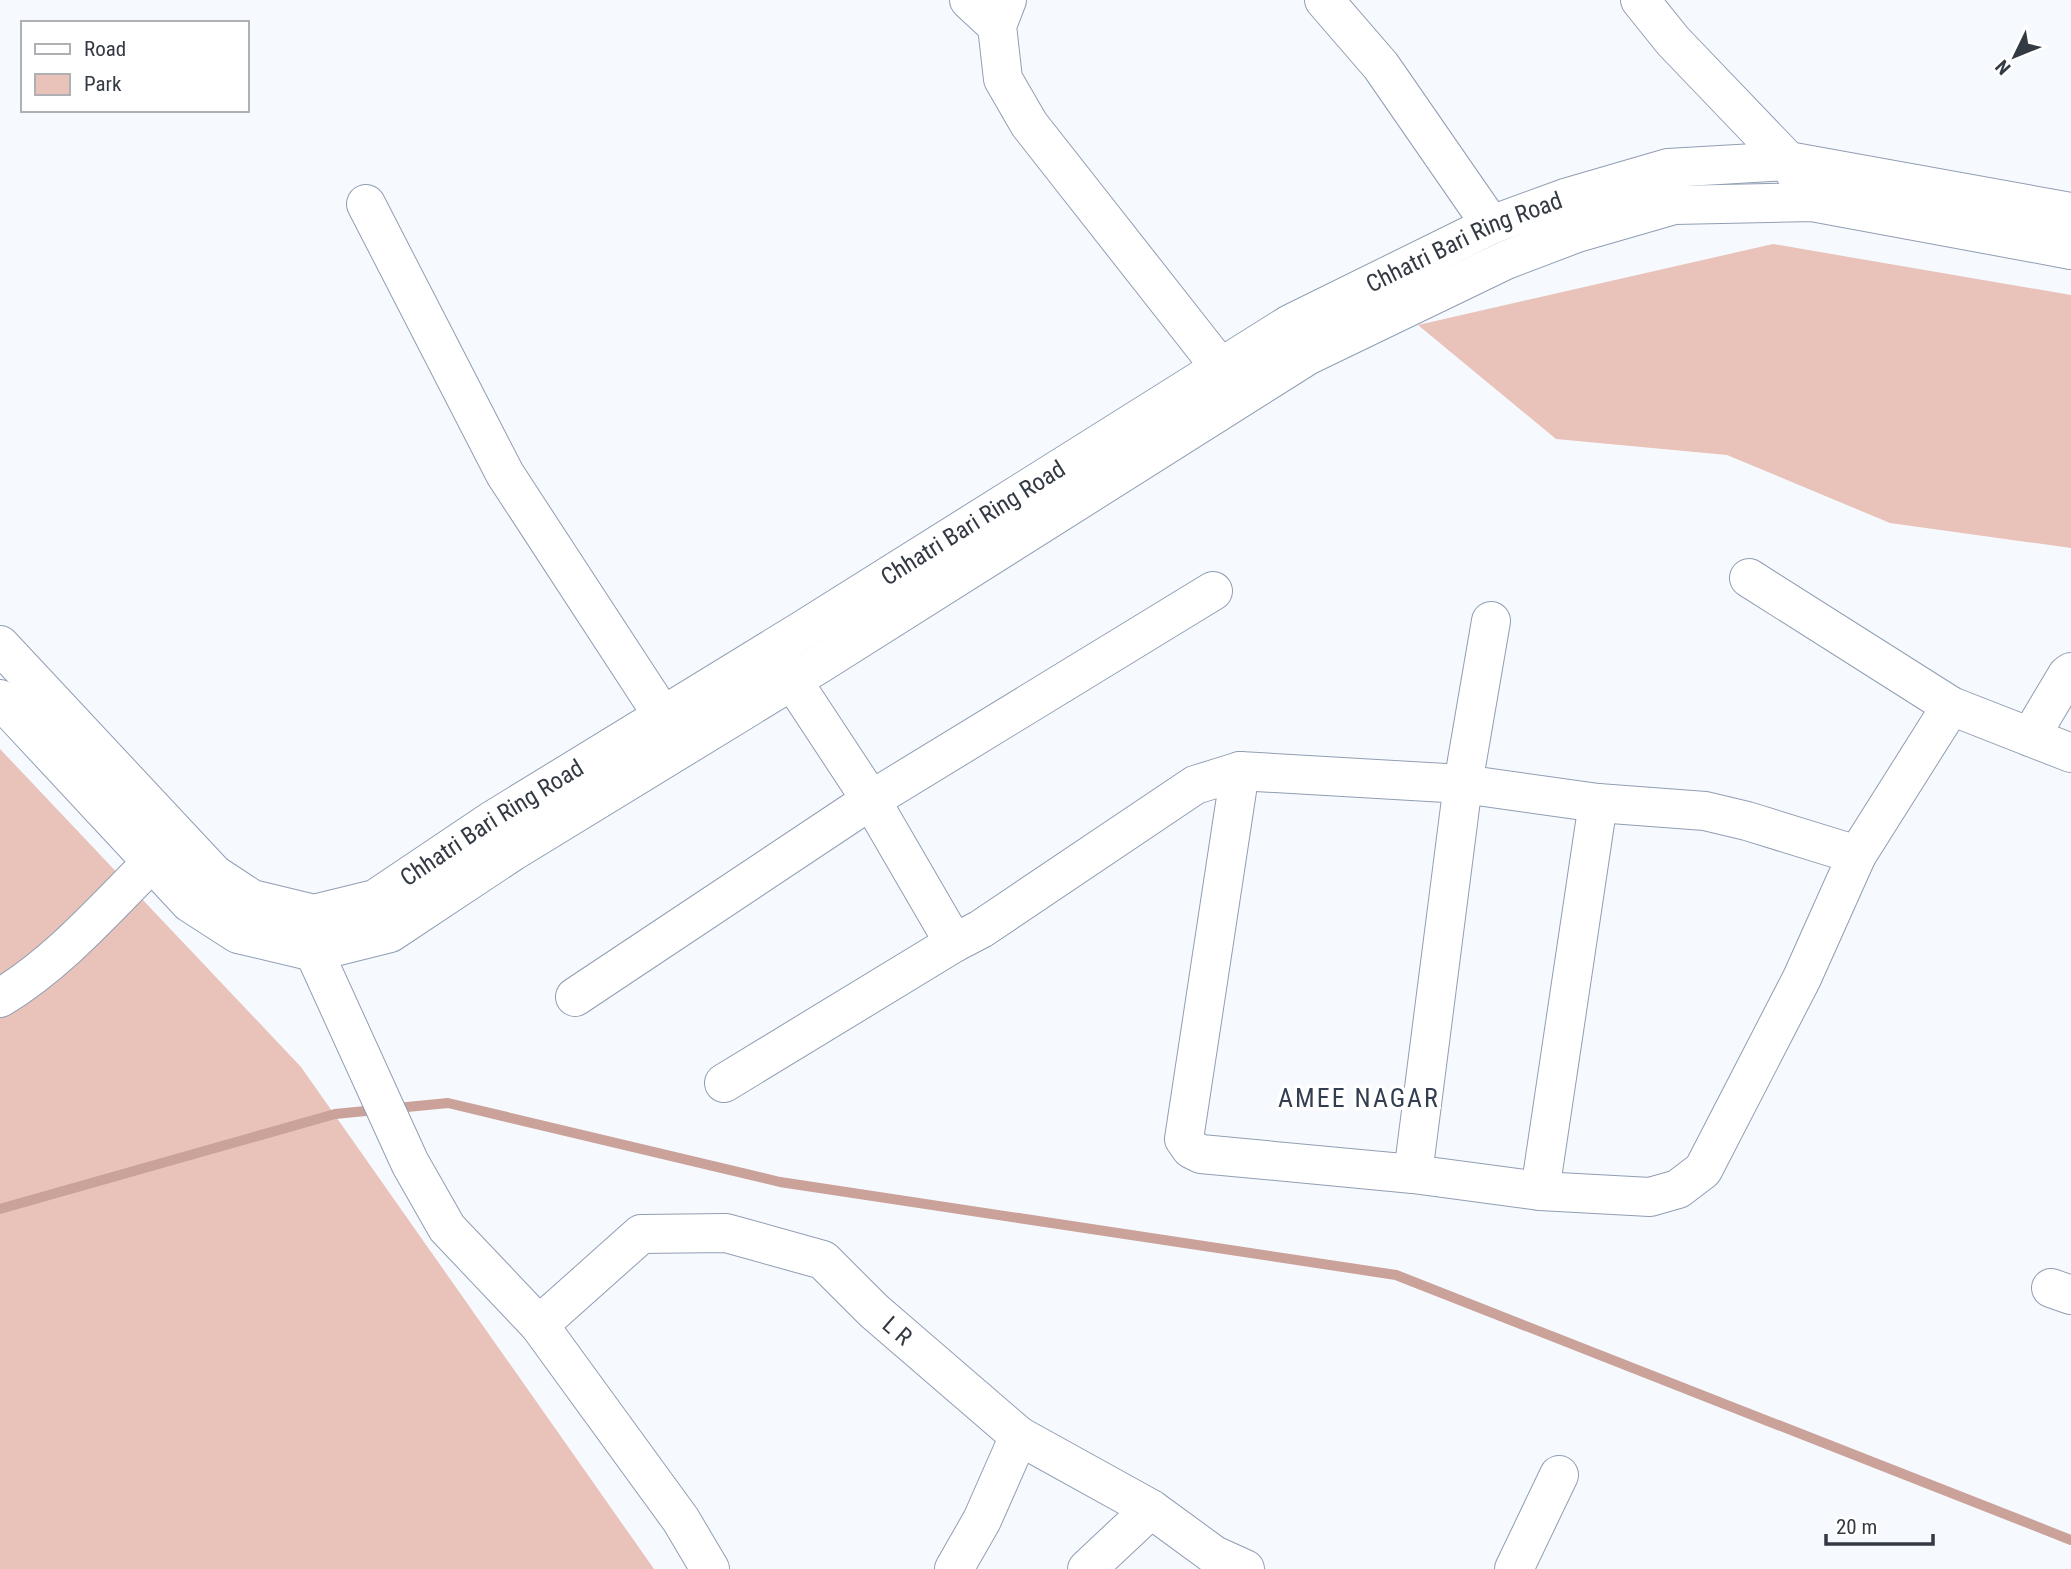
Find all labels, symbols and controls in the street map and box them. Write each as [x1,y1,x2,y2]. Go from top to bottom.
legend [21,21,248,112]
north arrow [1980,21,2050,91]
text: Road [84,37,126,61]
text: N [1991,55,2015,79]
text: Park [84,72,122,96]
street label: Chhatri Bari Ring Road [1362,186,1566,298]
street label: Chhatri Bari Ring Road [876,455,1070,591]
street label: Chhatri Bari Ring Road [395,754,588,892]
district label: AMEE NAGAR [1278,1083,1440,1113]
street label: L R [877,1311,918,1351]
scale bar [1826,1502,1933,1546]
text: 20 m [1836,1515,1877,1539]

